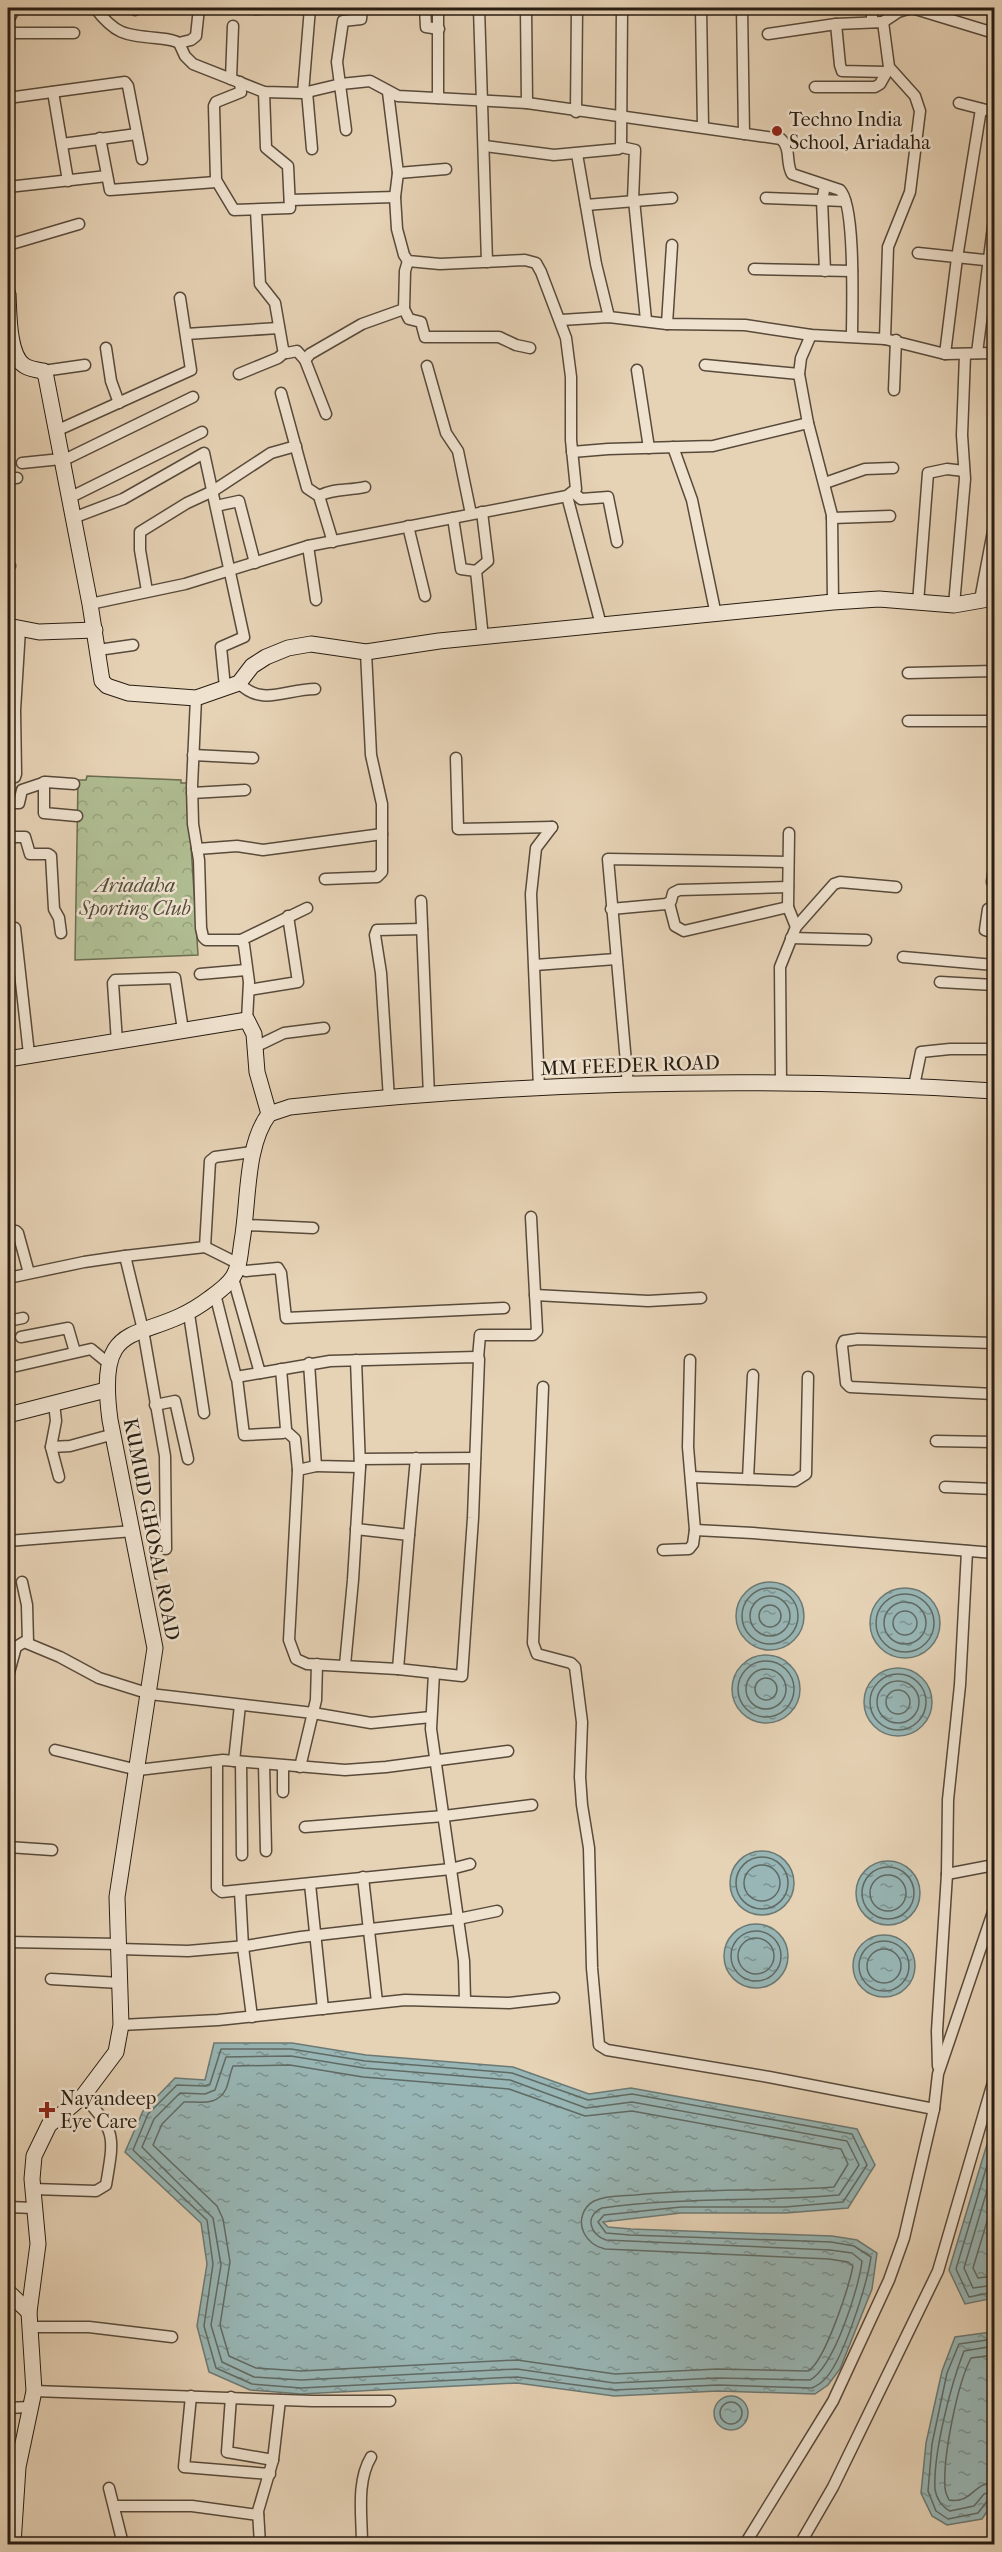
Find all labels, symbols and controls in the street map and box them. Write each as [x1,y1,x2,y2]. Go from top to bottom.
place label: Techno India School, Ariadaha [789,108,931,154]
marker: Techno India School, Ariadaha [770,124,784,138]
park label: Ariadaha Sporting Club [78,874,191,920]
street label: MM FEEDER ROAD [540,1051,720,1080]
street label: KUMUD GHOSAL ROAD [119,1416,184,1642]
place label: Nayandeep Eye Care [60,2087,157,2133]
marker: Nayandeep Eye Care [38,2101,56,2119]

